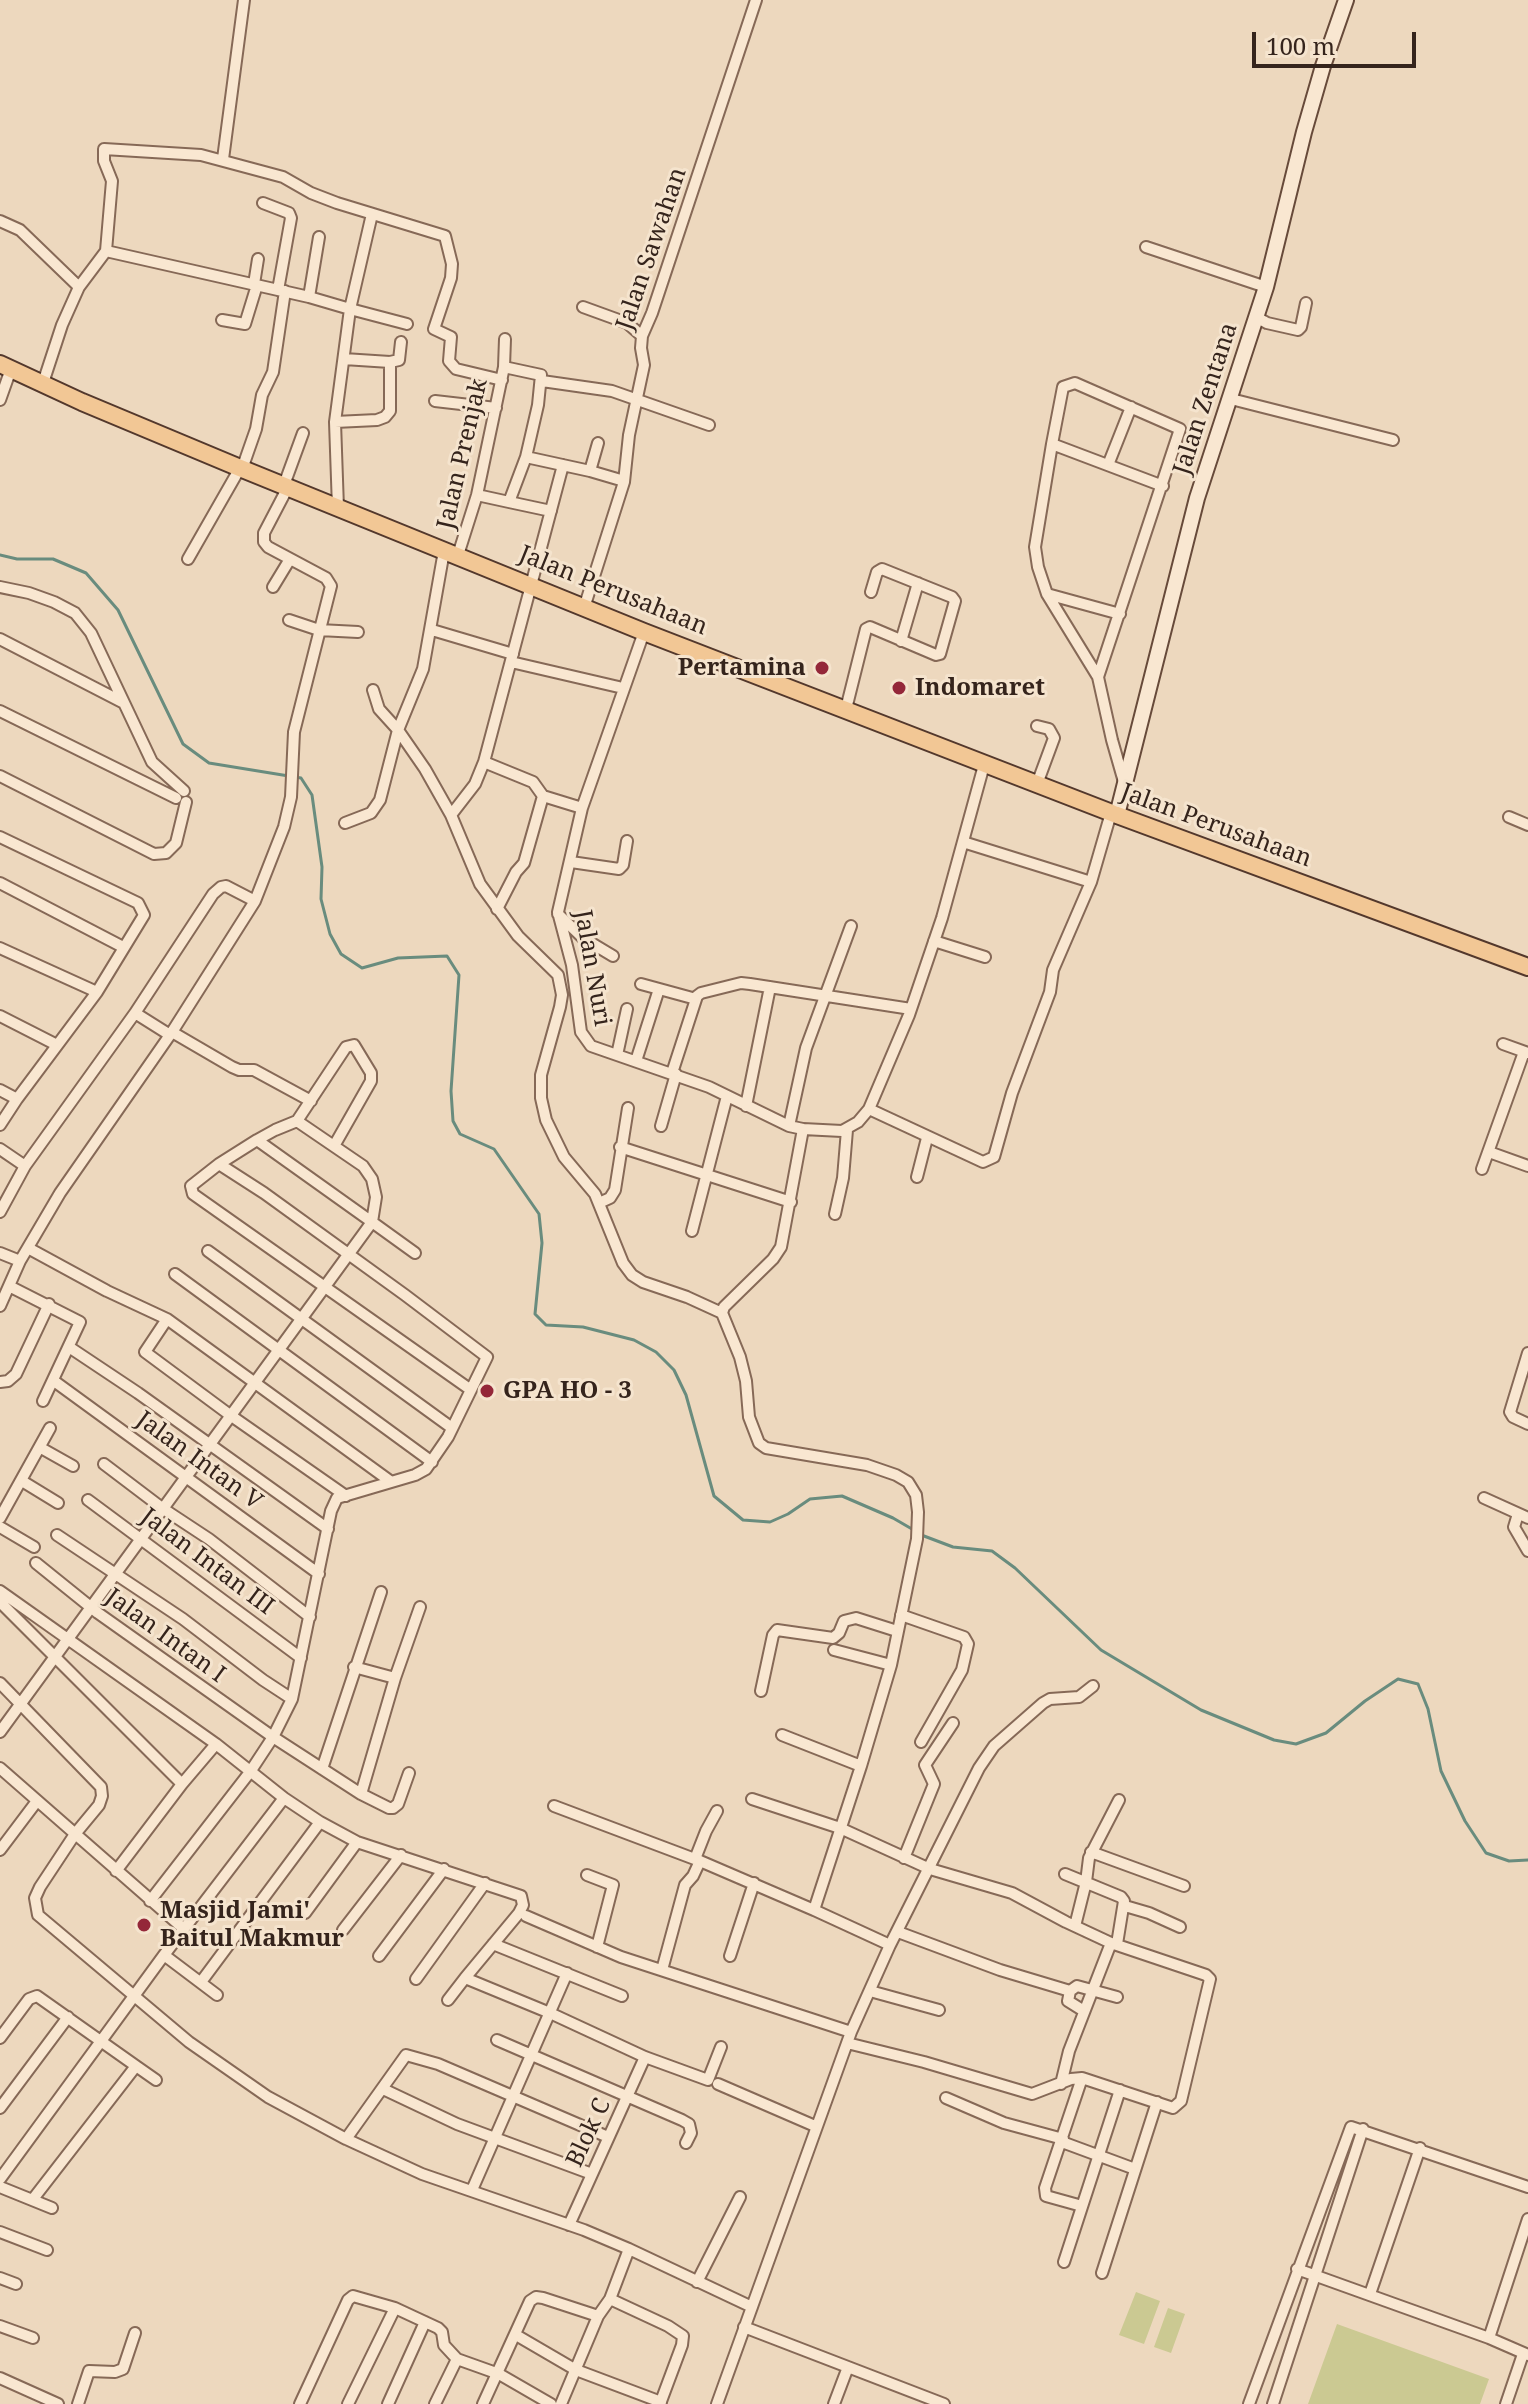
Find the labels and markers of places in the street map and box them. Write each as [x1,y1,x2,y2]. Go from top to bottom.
place label: Pertamina [678,654,806,682]
marker: Pertamina [813,659,831,677]
place label: Indomaret [915,674,1045,702]
marker: Indomaret [890,679,908,697]
place label: GPA HO - 3 [503,1377,632,1405]
marker: GPA HO - 3 [478,1382,496,1400]
place label: Masjid Jami' Baitul Makmur [160,1897,344,1953]
marker: Masjid Jami' Baitul Makmur [135,1916,153,1934]

